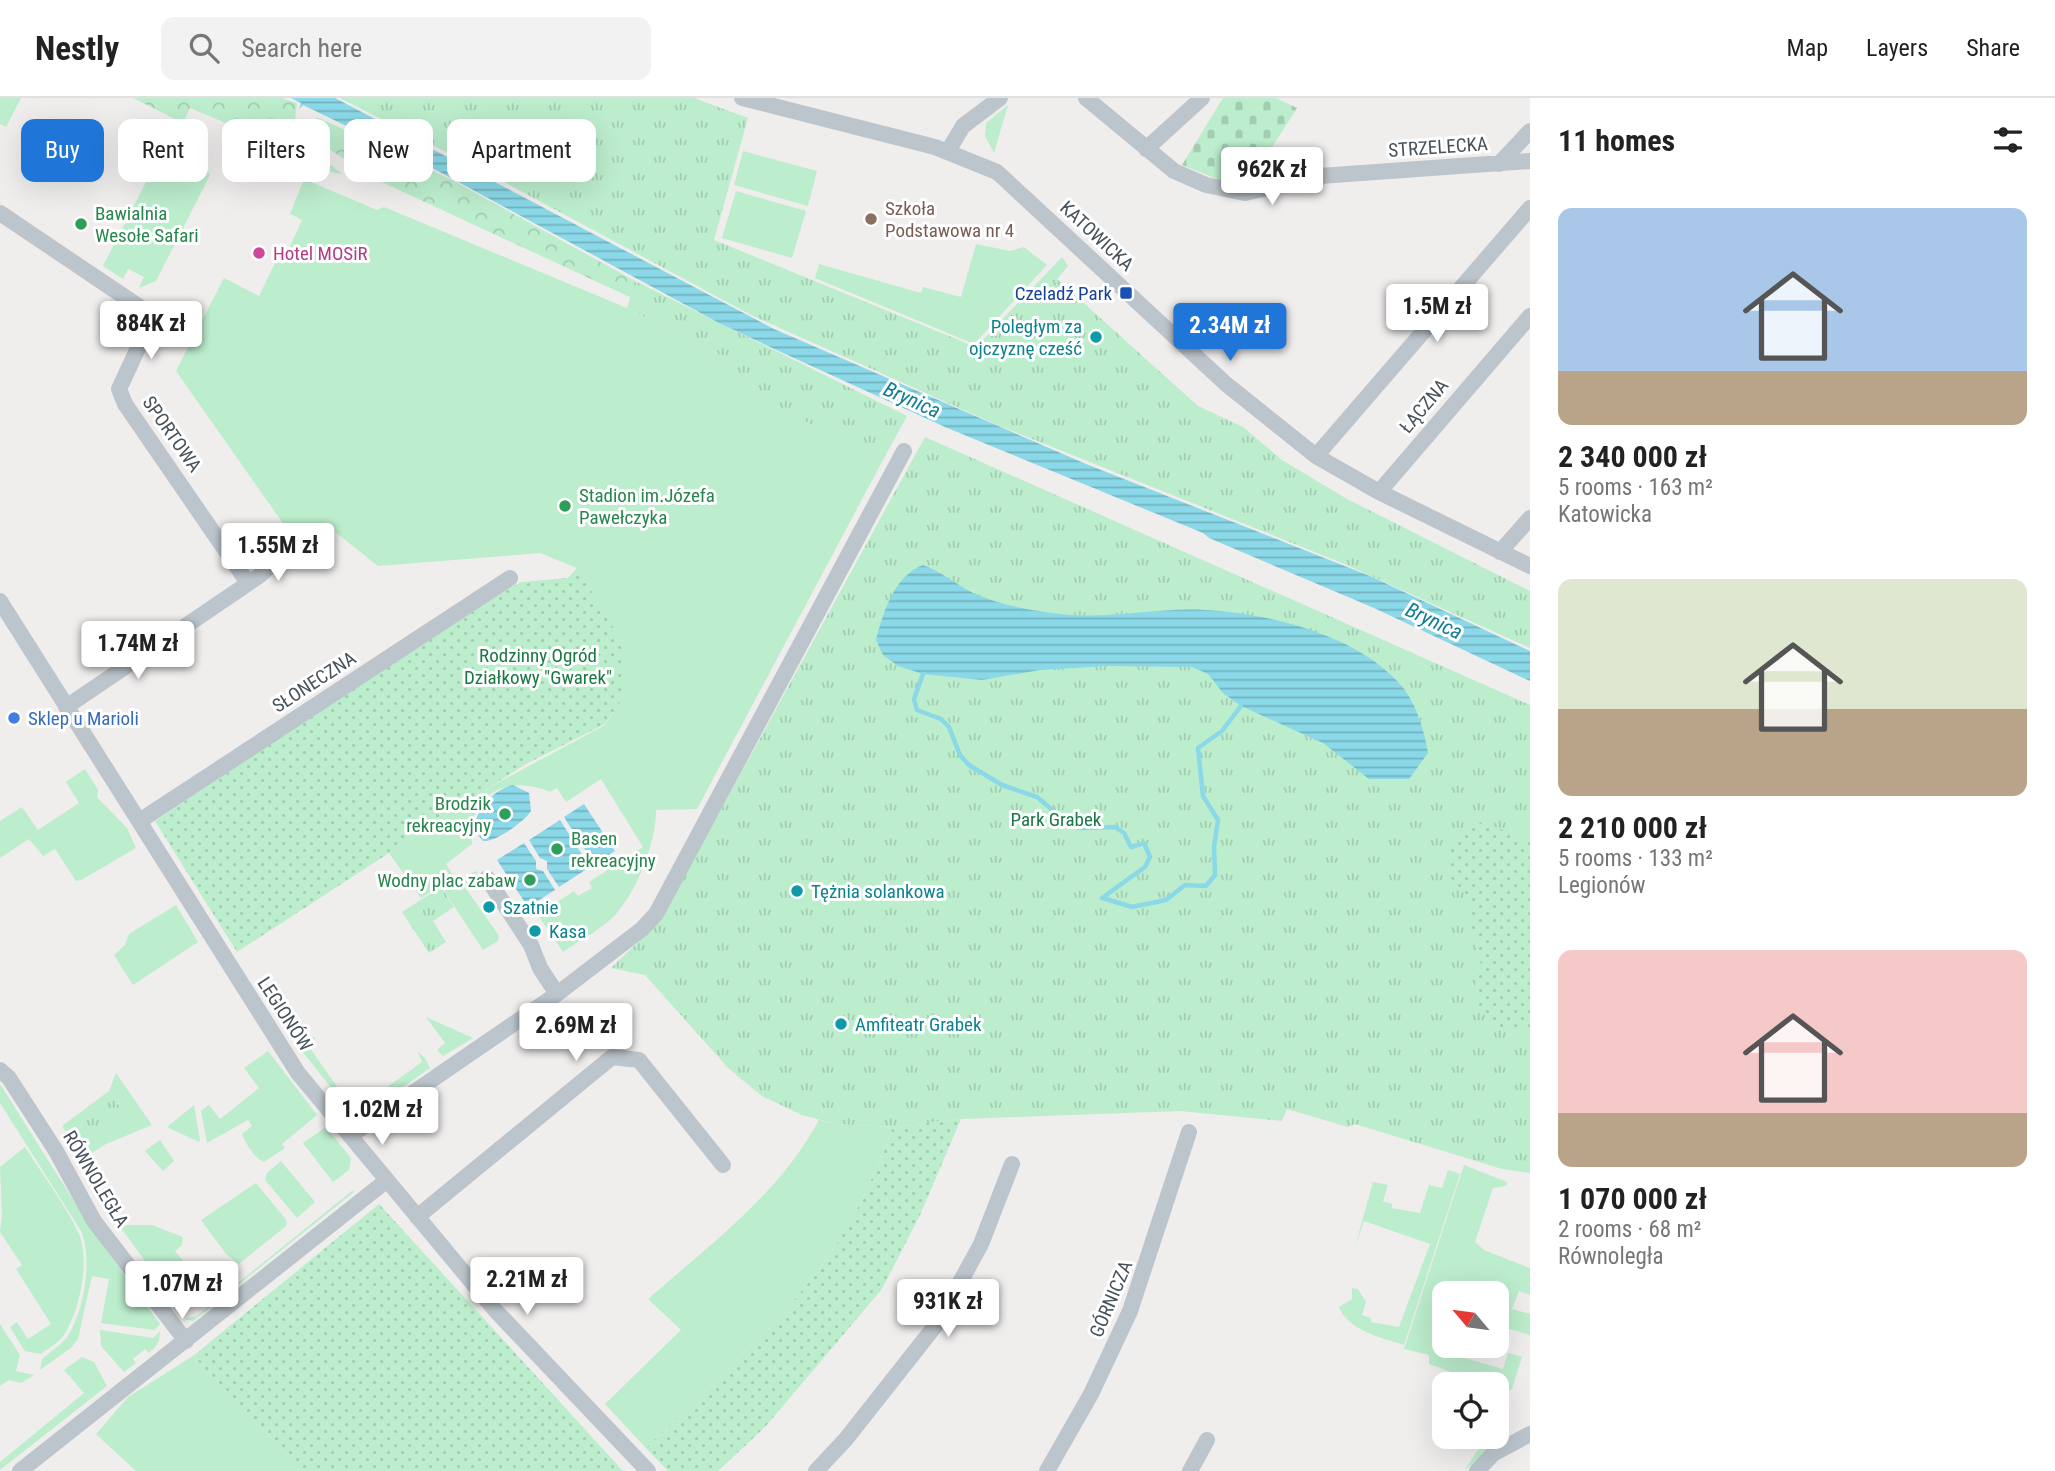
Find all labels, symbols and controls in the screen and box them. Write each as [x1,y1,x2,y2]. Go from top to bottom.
search box [161,17,651,80]
text: Nestly [35,29,119,68]
icon: search [185,29,223,67]
text: Search here [241,33,362,63]
text: Map [1787,34,1828,62]
text: Layers [1866,34,1928,62]
text: Share [1966,34,2020,62]
chip: Buy [21,119,104,182]
chip: Rent [118,119,208,182]
chip: Filters [222,119,330,182]
chip: New [344,119,433,182]
chip: Apartment [447,119,596,182]
icon: filters [1989,121,2027,159]
text: 11 homes [1558,123,1675,158]
street label: STRZELECKA [1387,132,1489,162]
pin: 962K zł [1207,148,1337,207]
text: 962K zł [1237,156,1307,183]
street label: KATOWICKA [1055,196,1139,276]
place label: Szkoła Podstawowa nr 4 [885,197,1014,242]
place label: Bawialnia Wesołe Safari [95,202,199,247]
marker: Szkoła Podstawowa nr 4 [863,211,879,227]
marker: Bawialnia Wesołe Safari [73,216,89,232]
place label: Hotel MOSiR [273,242,368,265]
marker: Hotel MOSiR [251,245,267,261]
icon: home [1730,253,1856,379]
place label: Czeladź Park [1015,282,1112,305]
marker: Czeladź Park [1118,285,1134,301]
pin: 1.5M zł [1372,285,1502,344]
text: 1.5M zł [1402,293,1472,320]
pin: 884K zł [86,302,216,361]
pin: 2.34M zł [1158,303,1302,363]
text: 884K zł [116,310,186,337]
text: 2.34M zł [1189,312,1271,339]
place label: Poległym za ojczyznę cześć [969,315,1082,360]
marker: Poległym za ojczyznę cześć [1088,329,1104,345]
street label: ŁĄCZNA [1395,374,1453,438]
water label: Brynica [880,377,944,423]
street label: SPORTOWA [138,392,206,476]
text: 2 340 000 zł [1558,439,1707,474]
text: 5 rooms · 163 m² [1558,474,1713,501]
place label: Stadion im.Józefa Pawełczyka [579,484,715,529]
marker: Stadion im.Józefa Pawełczyka [557,498,573,514]
text: Katowicka [1558,501,1652,528]
pin: 1.55M zł [206,524,350,583]
text: 1.55M zł [237,532,319,559]
water label: Brynica [1402,598,1466,644]
pin: 1.74M zł [66,622,210,681]
icon: home [1730,624,1856,750]
text: 1.74M zł [97,630,179,657]
park label: Rodzinny Ogród Działkowy "Gwarek" [464,644,612,689]
street label: SŁONECZNA [268,646,360,718]
place label: Sklep u Marioli [28,707,139,730]
marker: Sklep u Marioli [6,710,22,726]
place label: Brodzik rekreacyjny [406,792,491,837]
marker: Brodzik rekreacyjny [497,806,513,822]
park label: Park Grabek [1011,808,1102,831]
text: 2 210 000 zł [1558,810,1707,845]
place label: Basen rekreacyjny [571,827,656,872]
marker: Basen rekreacyjny [549,841,565,857]
text: 5 rooms · 133 m² [1558,845,1713,872]
place label: Wodny plac zabaw [377,869,516,892]
marker: Wodny plac zabaw [522,872,538,888]
text: Legionów [1558,872,1646,899]
place label: Tężnia solankowa [811,880,945,903]
marker: Tężnia solankowa [789,883,805,899]
place label: Szatnie [503,896,558,919]
marker: Szatnie [481,899,497,915]
place label: Kasa [549,920,586,943]
marker: Kasa [527,923,543,939]
street label: LEGIONÓW [253,973,317,1055]
icon: home [1730,995,1856,1121]
pin: 2.69M zł [504,1004,648,1063]
text: 2.69M zł [535,1012,617,1039]
place label: Amfiteatr Grabek [855,1013,982,1036]
marker: Amfiteatr Grabek [833,1016,849,1032]
pin: 1.02M zł [310,1088,454,1147]
text: 1.02M zł [341,1096,423,1123]
street label: RÓWNOLEGŁA [58,1126,134,1232]
text: 1 070 000 zł [1558,1181,1707,1216]
text: 2 rooms · 68 m² [1558,1216,1701,1243]
text: Równoległa [1558,1243,1664,1270]
street label: GÓRNICZA [1085,1257,1137,1341]
pin: 2.21M zł [455,1258,599,1317]
pin: 1.07M zł [110,1262,254,1321]
text: 2.21M zł [486,1266,568,1293]
text: 1.07M zł [141,1270,223,1297]
pin: 931K zł [883,1280,1013,1339]
north arrow [1432,1281,1508,1358]
map controls [1432,1281,1509,1449]
text: 931K zł [913,1288,983,1315]
button: locate [1432,1372,1509,1449]

